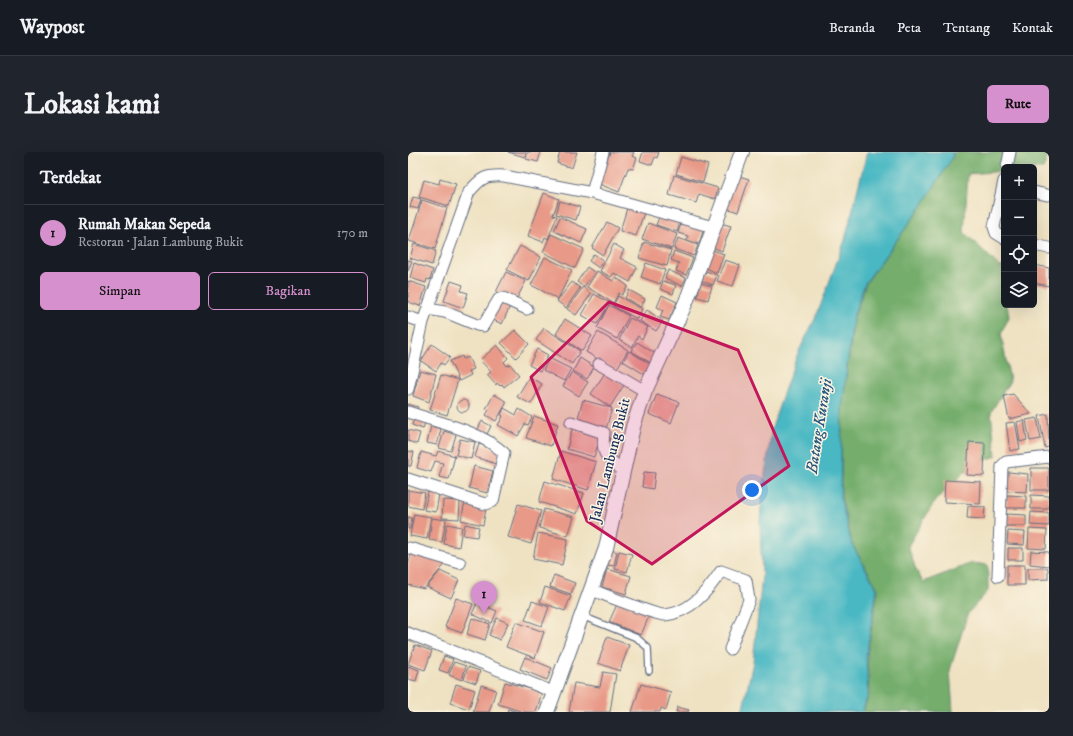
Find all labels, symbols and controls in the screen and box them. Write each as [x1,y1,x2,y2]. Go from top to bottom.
text: Waypost [20,16,84,39]
text: Beranda [829,19,875,37]
text: Peta [897,19,921,37]
text: Tentang [943,19,990,37]
text: Kontak [1012,19,1053,37]
button: Rute [987,85,1049,123]
text: Lokasi kami [24,87,160,122]
map controls [1001,164,1037,308]
button: + [1001,164,1037,200]
text: Terdekat [40,167,101,189]
button: − [1001,200,1037,236]
text: Rumah Makan Sepeda [78,215,211,234]
text: 1 [51,225,55,241]
text: 170 m [337,225,368,241]
text: Restoran · Jalan Lambung Bukit [78,234,243,250]
button: locate [1001,236,1037,272]
button: Simpan [40,272,200,310]
button: Bagikan [208,272,368,310]
button: layers [1001,272,1037,308]
water label: Batang Kuranji [801,376,836,476]
street label: Jalan Lambung Bukit [585,396,635,526]
your location [742,480,762,500]
pin: 1 [471,581,497,614]

